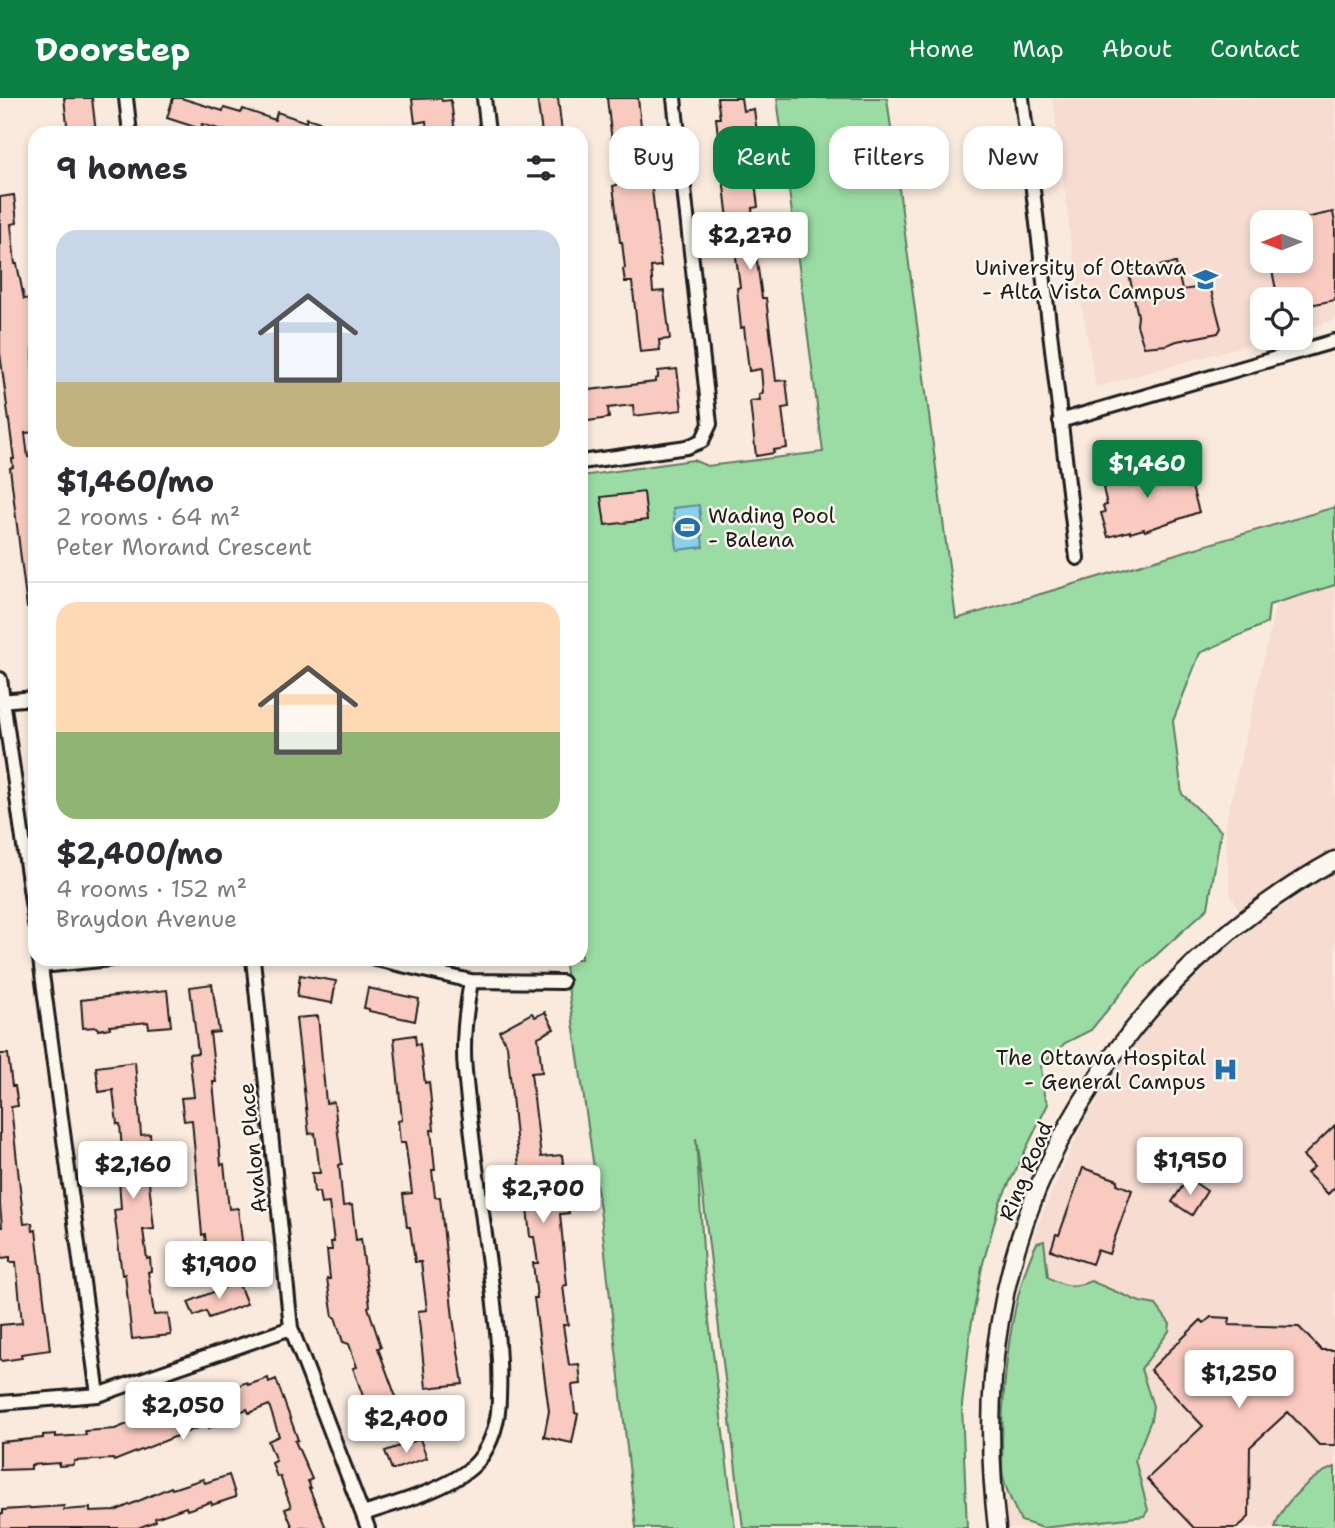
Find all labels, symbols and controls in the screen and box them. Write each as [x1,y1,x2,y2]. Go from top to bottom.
text: Doorstep [35,27,190,72]
text: Home [908,33,974,65]
text: Map [1012,33,1064,65]
text: About [1102,33,1172,65]
text: Contact [1210,33,1300,65]
chip: Buy [609,126,699,189]
chip: Rent [713,126,815,189]
chip: Filters [829,126,949,189]
chip: New [963,126,1063,189]
text: 9 homes [56,148,188,189]
icon: filters [522,149,560,187]
north arrow [1250,210,1312,273]
map controls [1250,210,1313,350]
pin: $2,270 [693,212,807,272]
text: $2,270 [708,220,792,250]
place label: University of Ottawa - Alta Vista Campus [975,254,1186,306]
school or university icon: University of Ottawa - Alta Vista Campus [1192,266,1220,294]
icon: home [245,275,371,401]
button: locate [1250,287,1313,350]
pin: $1,460 [1090,440,1204,500]
text: $1,460 [1108,448,1186,478]
text: $1,460/mo [56,461,214,502]
text: 2 rooms · 64 m² [56,502,240,532]
place label: Wading Pool - Balena [708,502,836,554]
sports icon: Wading Pool - Balena [674,514,702,542]
text: Peter Morand Crescent [56,532,312,562]
icon: home [245,647,371,773]
text: $2,400/mo [56,833,223,874]
text: 4 rooms · 152 m² [56,874,247,904]
text: Braydon Avenue [56,904,237,934]
place label: The Ottawa Hospital - General Campus [996,1044,1207,1096]
hospital icon: The Ottawa Hospital - General Campus [1212,1056,1240,1084]
street label: Avalon Place [232,1081,274,1215]
street label: Ring Road [993,1117,1059,1225]
pin: $1,950 [1133,1138,1247,1197]
pin: $2,160 [76,1142,190,1201]
text: $1,950 [1153,1145,1227,1175]
text: $2,160 [94,1149,172,1179]
pin: $2,700 [486,1166,600,1225]
text: $2,700 [501,1173,585,1203]
pin: $1,900 [162,1242,276,1301]
text: $1,900 [181,1249,257,1279]
pin: $1,250 [1182,1350,1296,1410]
text: $1,250 [1201,1358,1277,1388]
pin: $2,050 [126,1382,240,1442]
text: $2,050 [141,1390,225,1420]
pin: $2,400 [349,1396,463,1455]
text: $2,400 [364,1403,448,1433]

